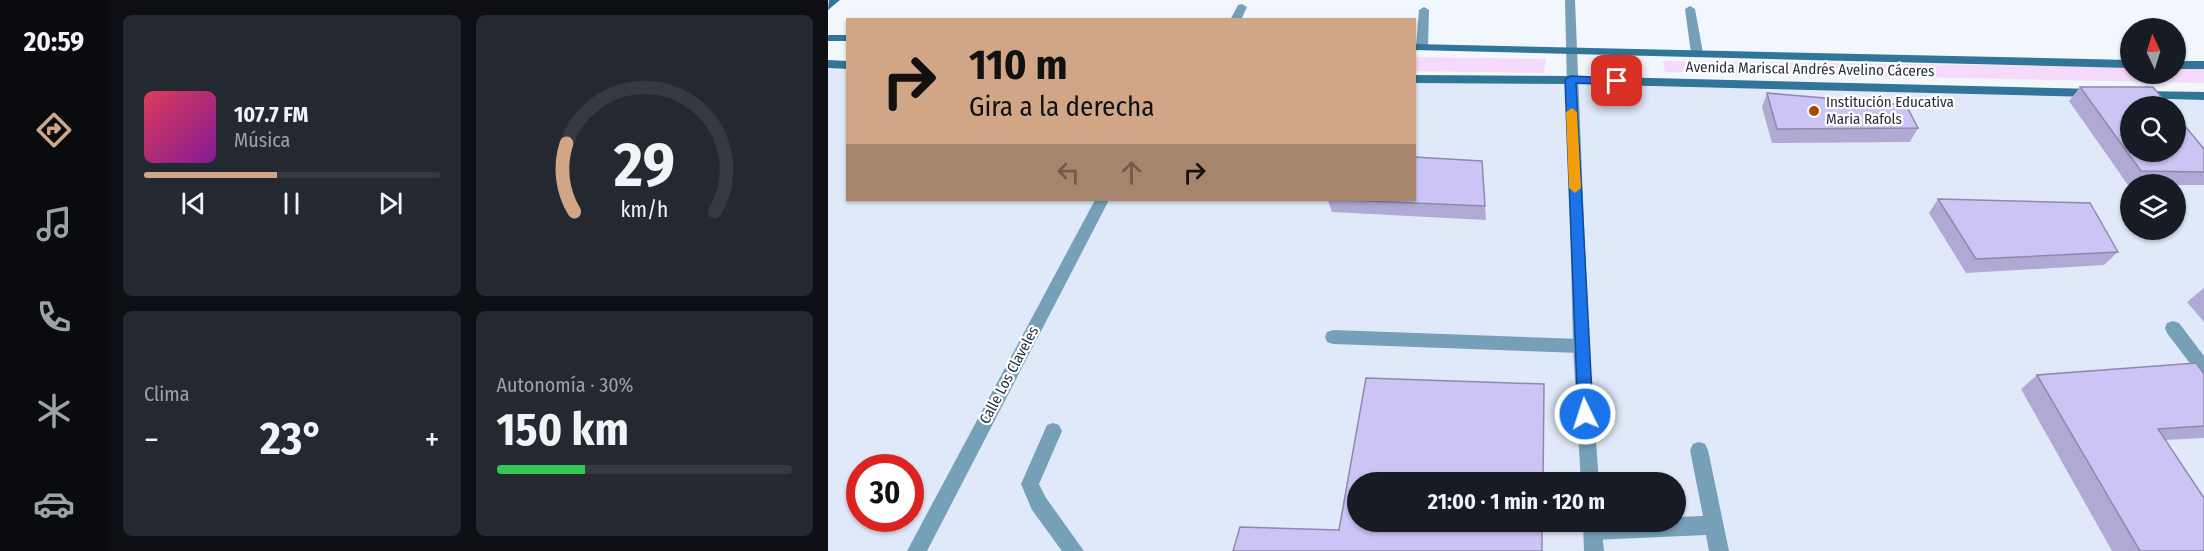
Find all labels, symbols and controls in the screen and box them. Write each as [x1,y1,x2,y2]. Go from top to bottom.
north arrow [2120,18,2186,84]
map controls [2120,18,2186,240]
text: 20:59 [24,26,84,58]
text: 110 m [969,40,1068,90]
icon: right [870,42,948,120]
pin [1591,55,1642,106]
street label: Avenida Mariscal Andrés Avelino Cáceres [1685,58,1935,80]
icon: arrive [1600,64,1633,97]
text: Gira a la derecha [969,91,1154,123]
place label: Institución Educativa Maria Rafols [1826,93,1954,128]
button: search [2120,96,2186,162]
text: 107.7 FM [234,101,308,128]
marker: Institución Educativa Maria Rafols [1807,104,1821,118]
icon: directions [33,109,75,151]
text: Música [234,128,290,152]
text: 29 [613,129,675,204]
icon: left [1052,156,1085,189]
icon: ahead [1115,156,1148,189]
icon: right [1178,156,1211,189]
button: layers [2120,174,2186,240]
icon: previous [177,187,210,220]
icon: pause [275,187,308,220]
icon: next [374,187,407,220]
text: km/h [620,198,668,224]
icon: music [33,203,75,245]
icon: phone [33,296,75,338]
street label: Calle Los Claveles [976,323,1042,427]
text: Autonomía · 30% [497,373,634,397]
text: Clima [144,382,189,406]
position arrow [1553,382,1617,446]
icon: climate [33,390,75,432]
text: 150 km [497,403,629,457]
text: 23° [260,412,323,466]
text: − [144,420,159,460]
text: + [424,420,439,460]
speed limit sign: 30 [846,454,924,532]
icon: car [33,483,75,525]
text: 21:00 · 1 min · 120 m [1428,488,1605,515]

